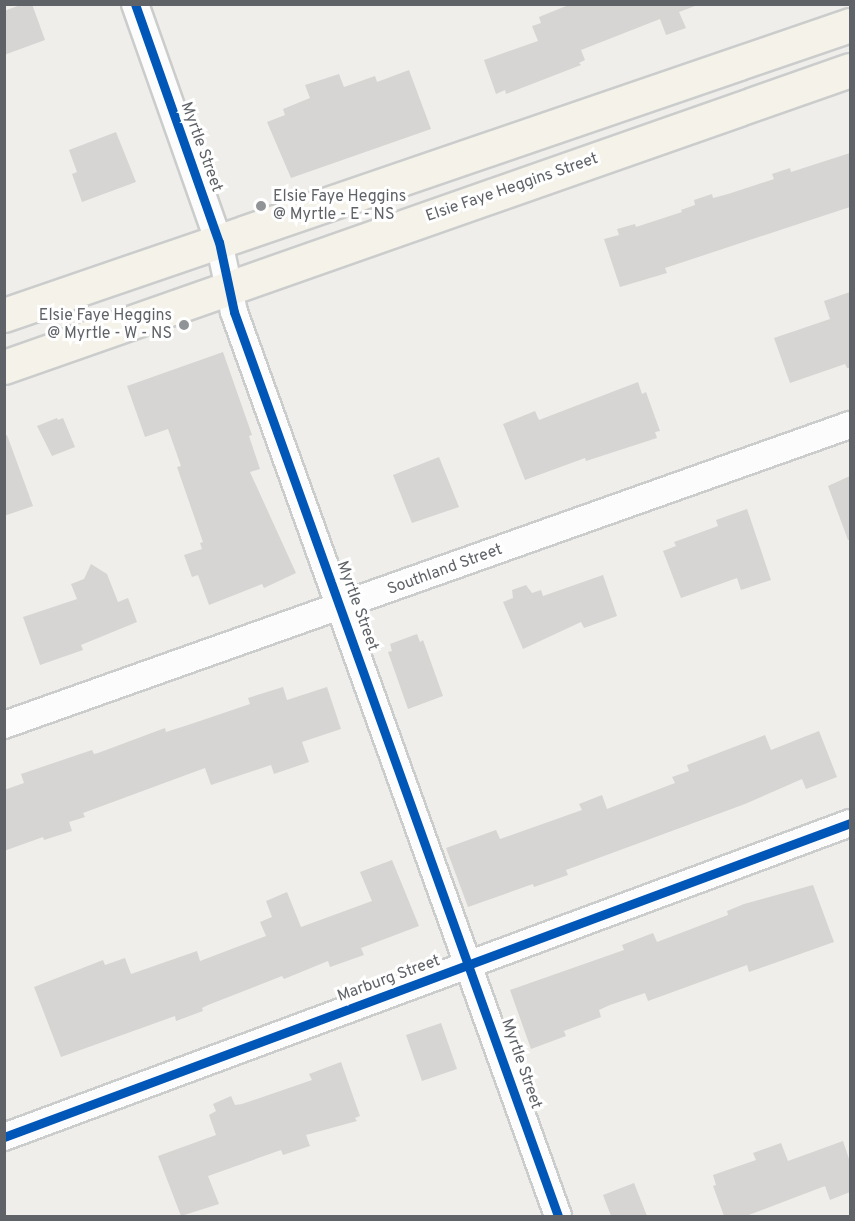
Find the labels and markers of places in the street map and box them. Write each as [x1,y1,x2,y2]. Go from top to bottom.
place label: Elsie Faye Heggins @ Myrtle - E - NS [273,187,406,225]
marker: Elsie Faye Heggins @ Myrtle - E - NS [254,199,268,213]
place label: Elsie Faye Heggins @ Myrtle - W - NS [39,306,172,344]
marker: Elsie Faye Heggins @ Myrtle - W - NS [177,318,191,332]

